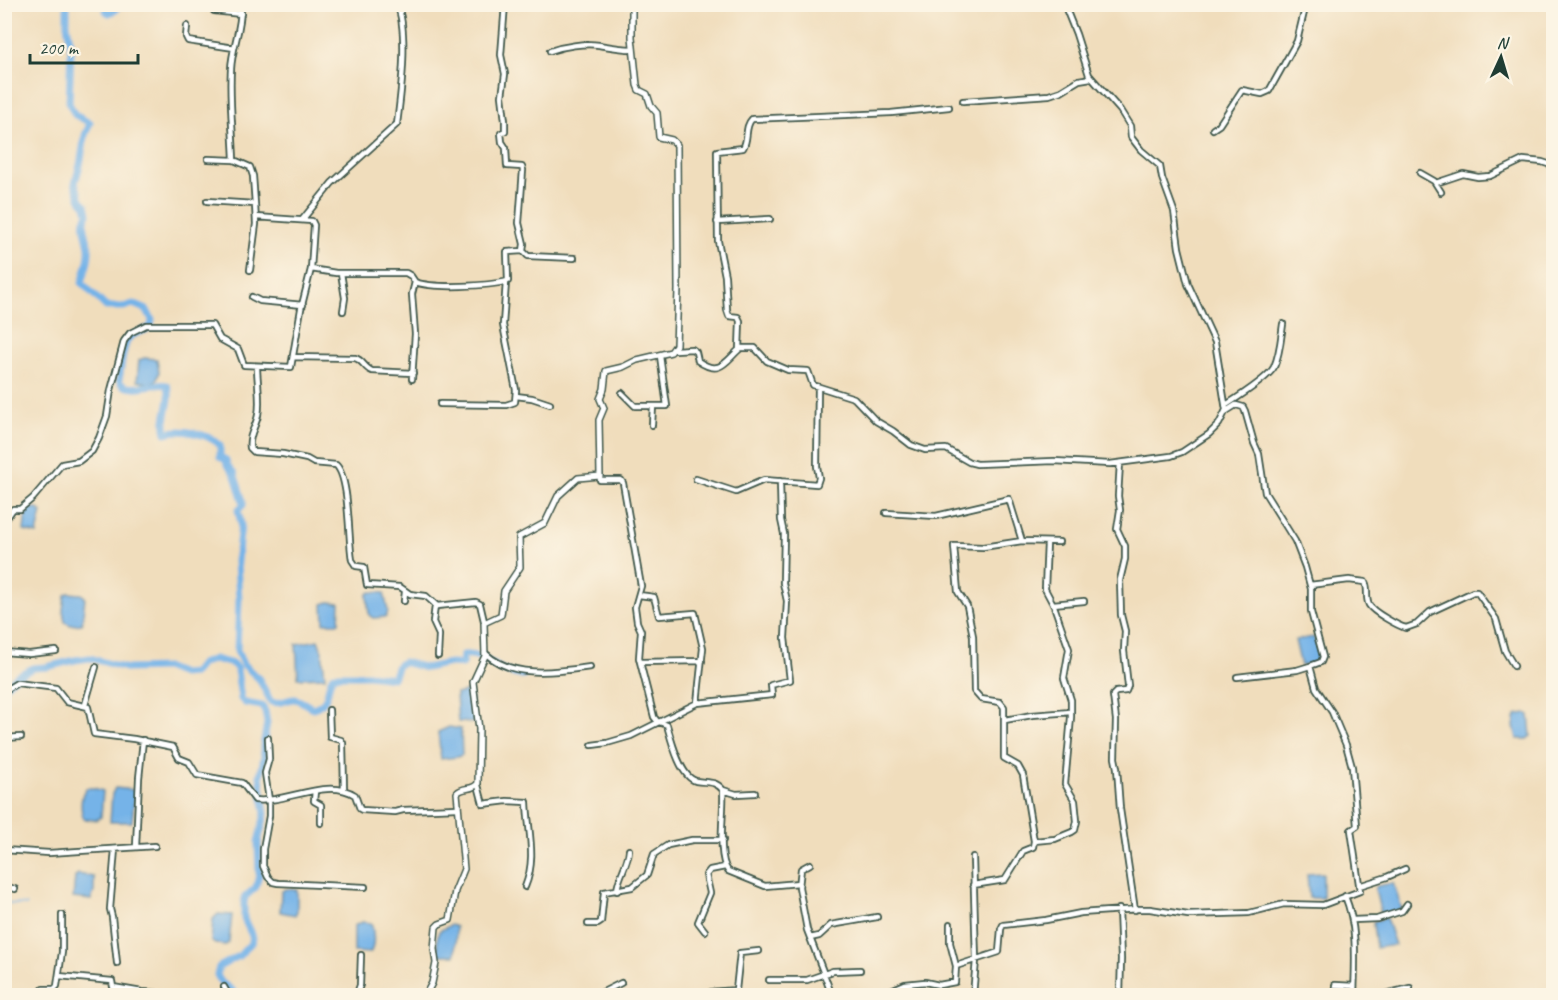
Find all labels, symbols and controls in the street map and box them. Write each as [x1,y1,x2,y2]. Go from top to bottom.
scale bar [30,27,138,65]
north arrow [1471,27,1531,87]
text: N [1496,33,1511,54]
text: 200 m [39,37,80,59]

